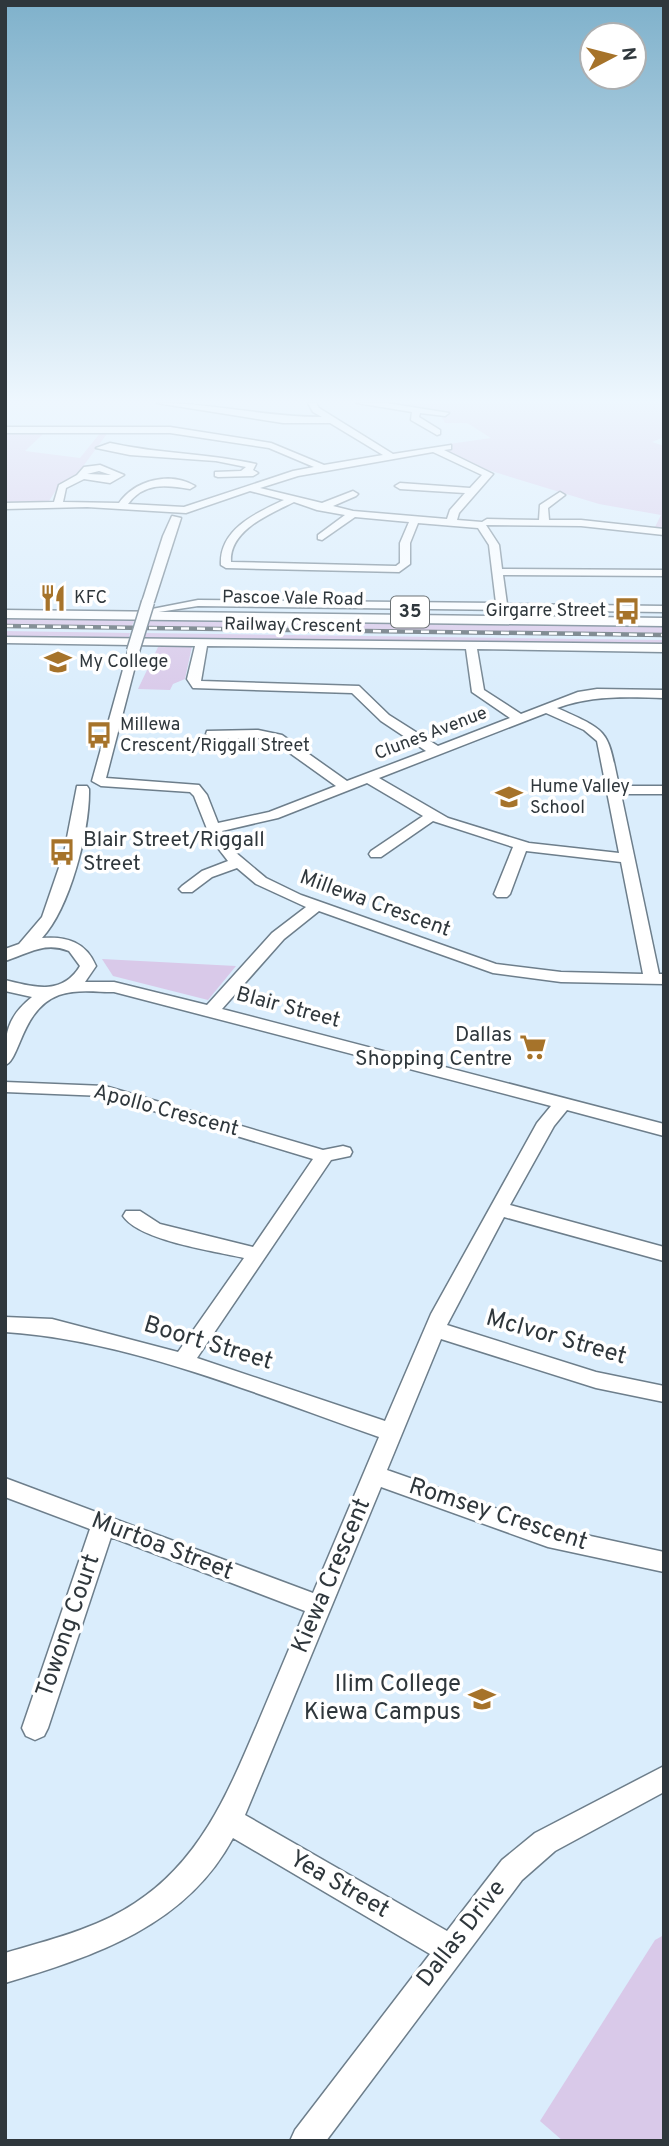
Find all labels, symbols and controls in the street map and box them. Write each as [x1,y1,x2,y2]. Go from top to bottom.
north arrow [578,21,648,91]
text: N [615,46,641,62]
restaurant icon: KFC [38,583,68,613]
street label: Pascoe Vale Road [222,586,364,612]
place label: KFC [74,587,107,610]
road number: 35 [391,596,429,628]
bus stop icon: Girgarre Street [612,596,642,626]
place label: Girgarre Street [486,600,606,623]
street label: Railway Crescent [224,613,362,639]
school or university icon: My College [43,647,73,677]
place label: My College [79,651,168,674]
street label: Clunes Avenue [371,702,491,766]
place label: Millewa Crescent/Riggall Street [120,714,310,758]
bus stop icon: Millewa Crescent/Riggall Street [84,720,114,750]
place label: Hume Valley School [530,776,630,820]
school or university icon: Hume Valley School [494,782,524,812]
place label: Blair Street/Riggall Street [83,827,265,878]
bus stop icon: Blair Street/Riggall Street [47,837,77,867]
street label: Millewa Crescent [296,864,454,944]
street label: Blair Street [233,981,343,1035]
place label: Dallas Shopping Centre [355,1022,512,1073]
supermarket icon: Dallas Shopping Centre [518,1032,548,1062]
street label: Apollo Crescent [90,1079,242,1143]
street label: McIvor Street [482,1304,630,1372]
street label: Boort Street [140,1310,276,1378]
street label: Romsey Crescent [405,1472,591,1558]
street label: Kiewa Crescent [286,1494,378,1658]
street label: Murtoa Street [87,1506,237,1588]
street label: Towong Court [30,1550,108,1702]
place label: Ilim College Kiewa Campus [304,1670,461,1728]
school or university icon: Ilim College Kiewa Campus [467,1684,497,1714]
street label: Yea Street [284,1844,394,1926]
street label: Dallas Drive [411,1875,513,1993]

